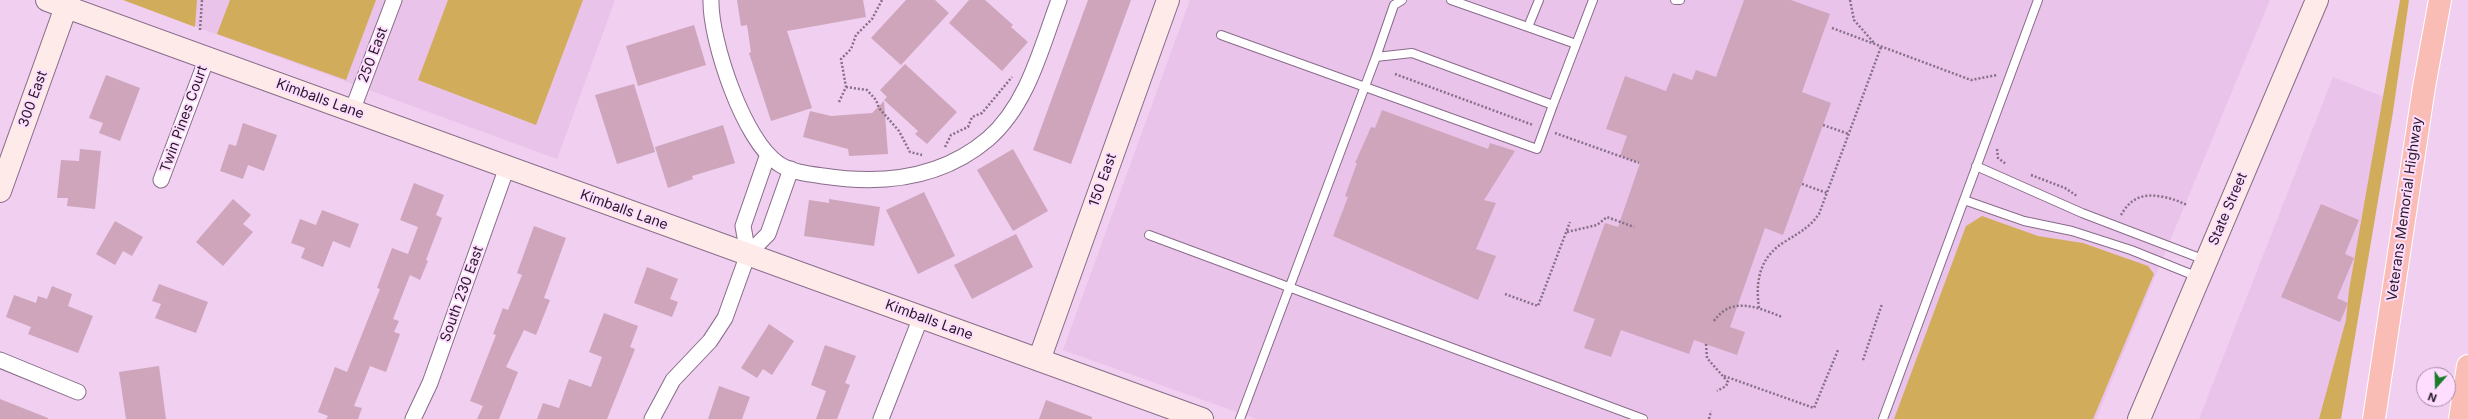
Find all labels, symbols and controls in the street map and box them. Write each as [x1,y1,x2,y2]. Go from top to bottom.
street label: 250 East [355,25,391,85]
street label: Twin Pines Court [157,63,211,175]
street label: 300 East [15,69,51,129]
street label: Kimballs Lane [274,75,366,123]
street label: Veterans Memorial Highway [2384,116,2426,302]
street label: 150 East [1086,151,1120,209]
street label: State Street [2205,170,2251,248]
street label: Kimballs Lane [578,186,670,234]
street label: South 230 East [437,244,487,344]
street label: Kimballs Lane [883,296,975,344]
north arrow [2416,367,2456,407]
text: N [2426,389,2439,405]

